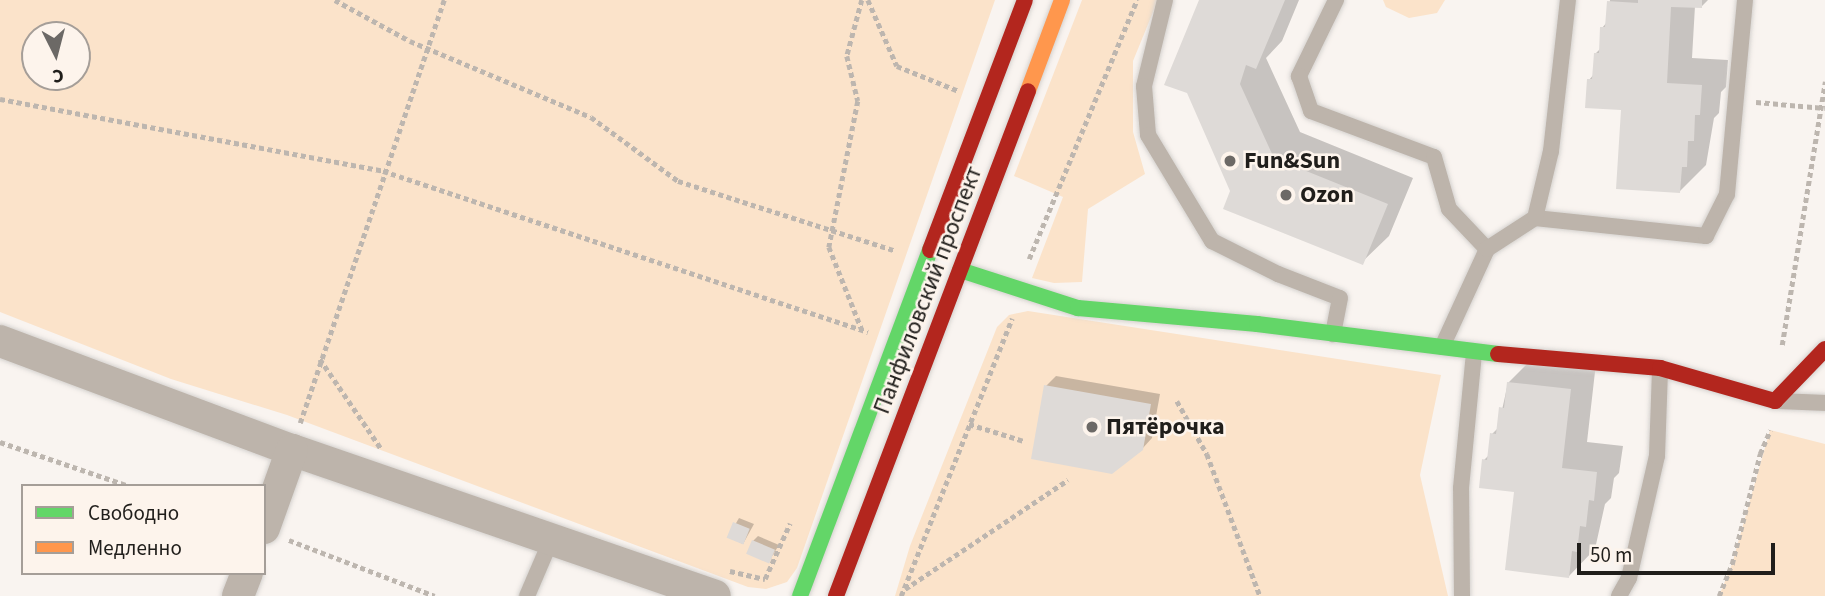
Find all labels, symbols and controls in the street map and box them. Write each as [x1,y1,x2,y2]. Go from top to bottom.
north arrow [21,21,91,91]
text: С [51,61,65,89]
place label: Fun&Sun [1244,147,1340,175]
marker: Fun&Sun [1222,153,1238,169]
street label: Панфиловский проспект [867,162,989,418]
place label: Ozon [1300,181,1354,209]
marker: Ozon [1278,187,1294,203]
place label: Пятёрочка [1106,413,1225,441]
marker: Пятёрочка [1084,419,1100,435]
legend [21,484,266,575]
text: Свободно [88,498,179,528]
scale bar [1580,530,1778,574]
text: Медленно [88,533,182,563]
text: 50 m [1590,540,1632,570]

